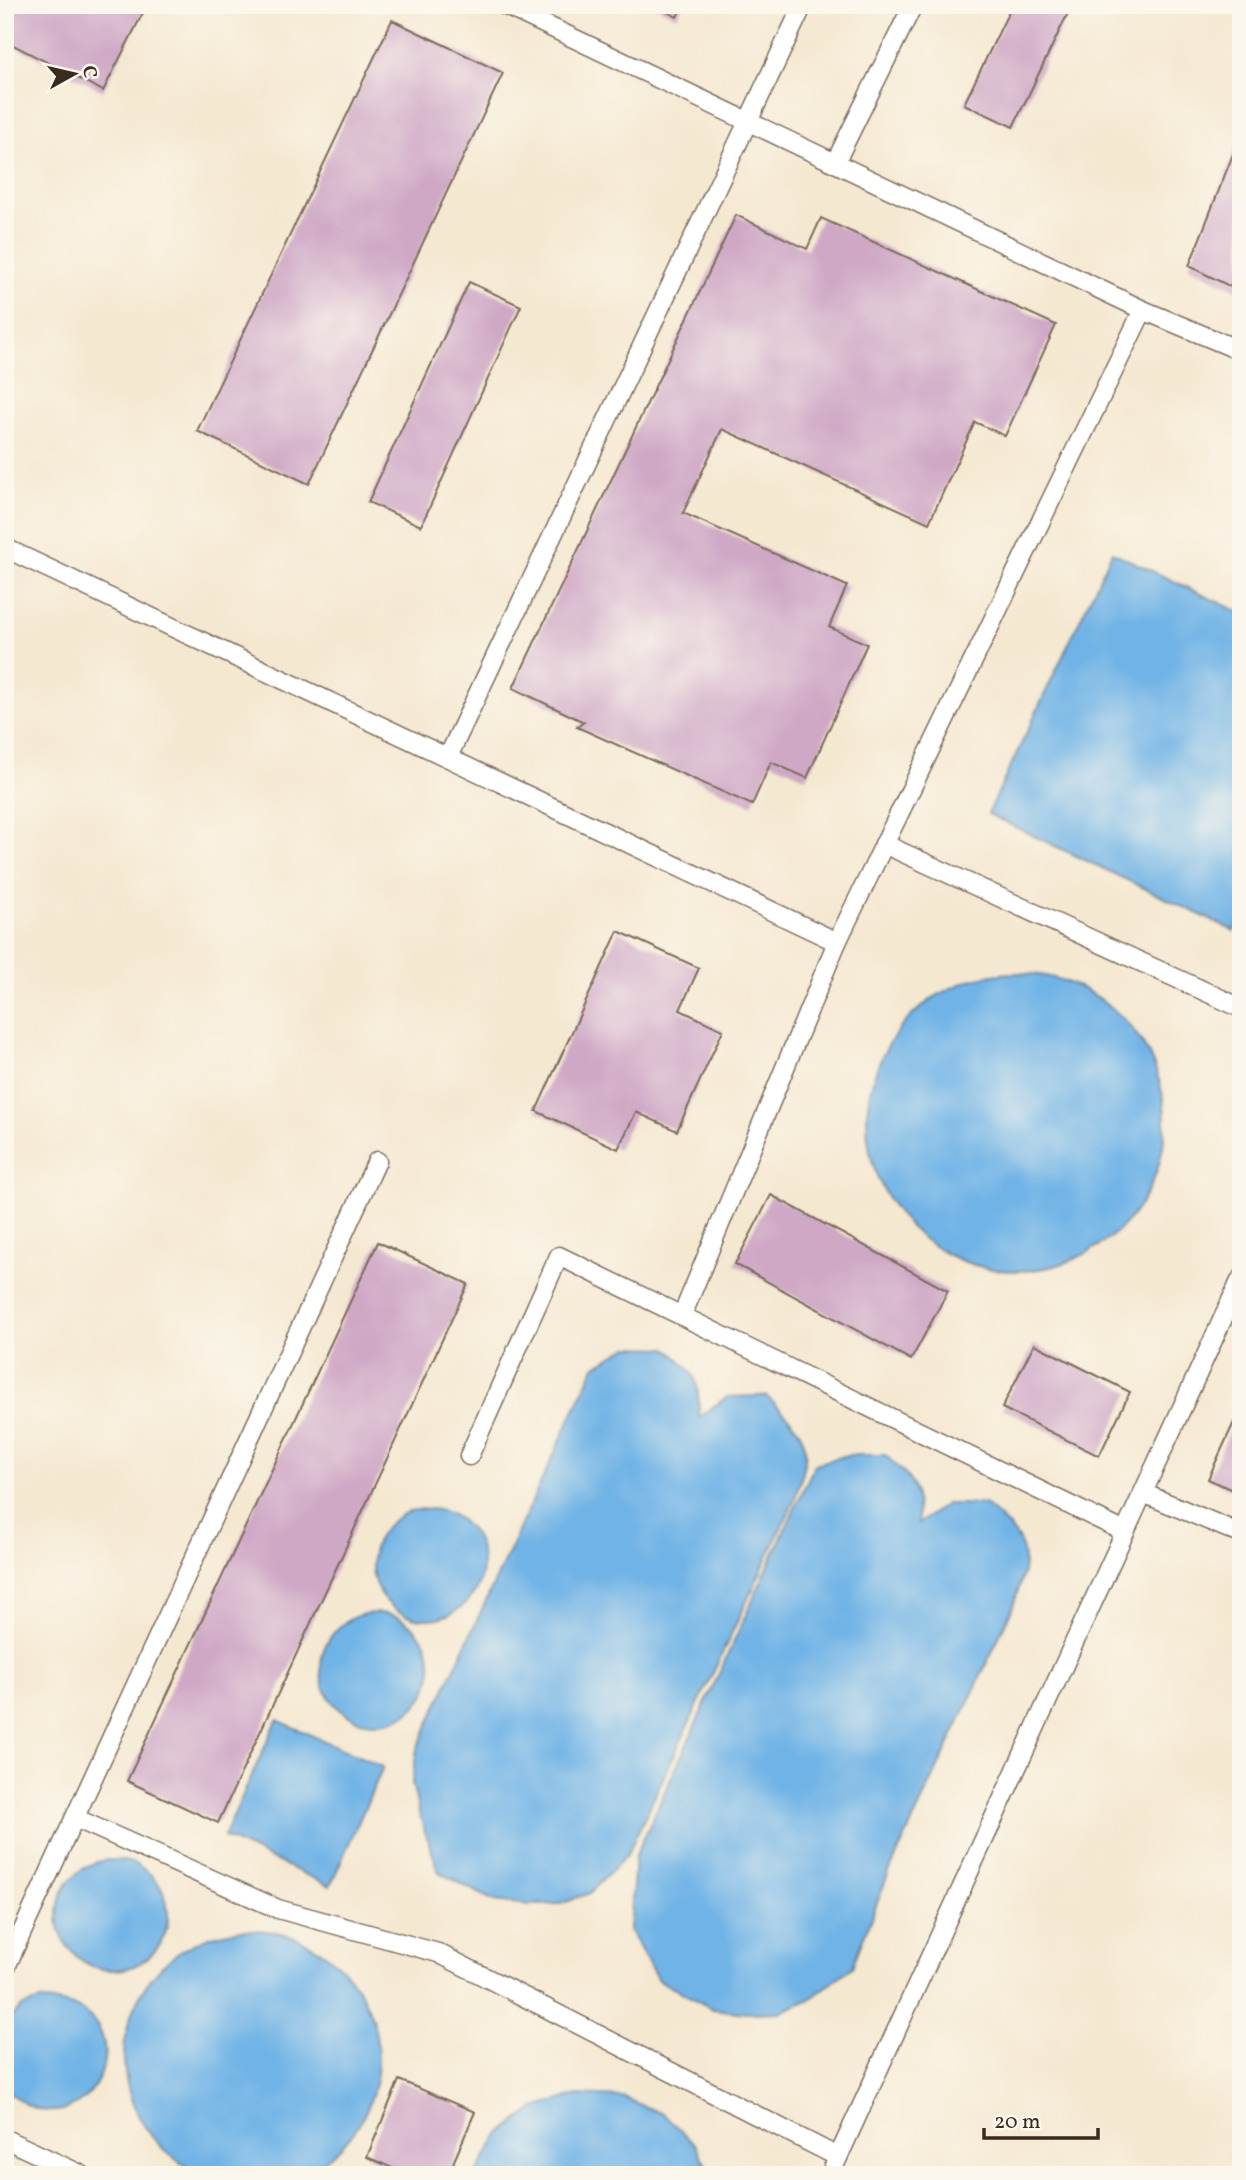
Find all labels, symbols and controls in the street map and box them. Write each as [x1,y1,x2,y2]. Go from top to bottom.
north arrow [38,38,108,108]
text: С [75,64,103,80]
scale bar [984,2096,1097,2140]
text: 20 m [994,2108,1040,2137]

